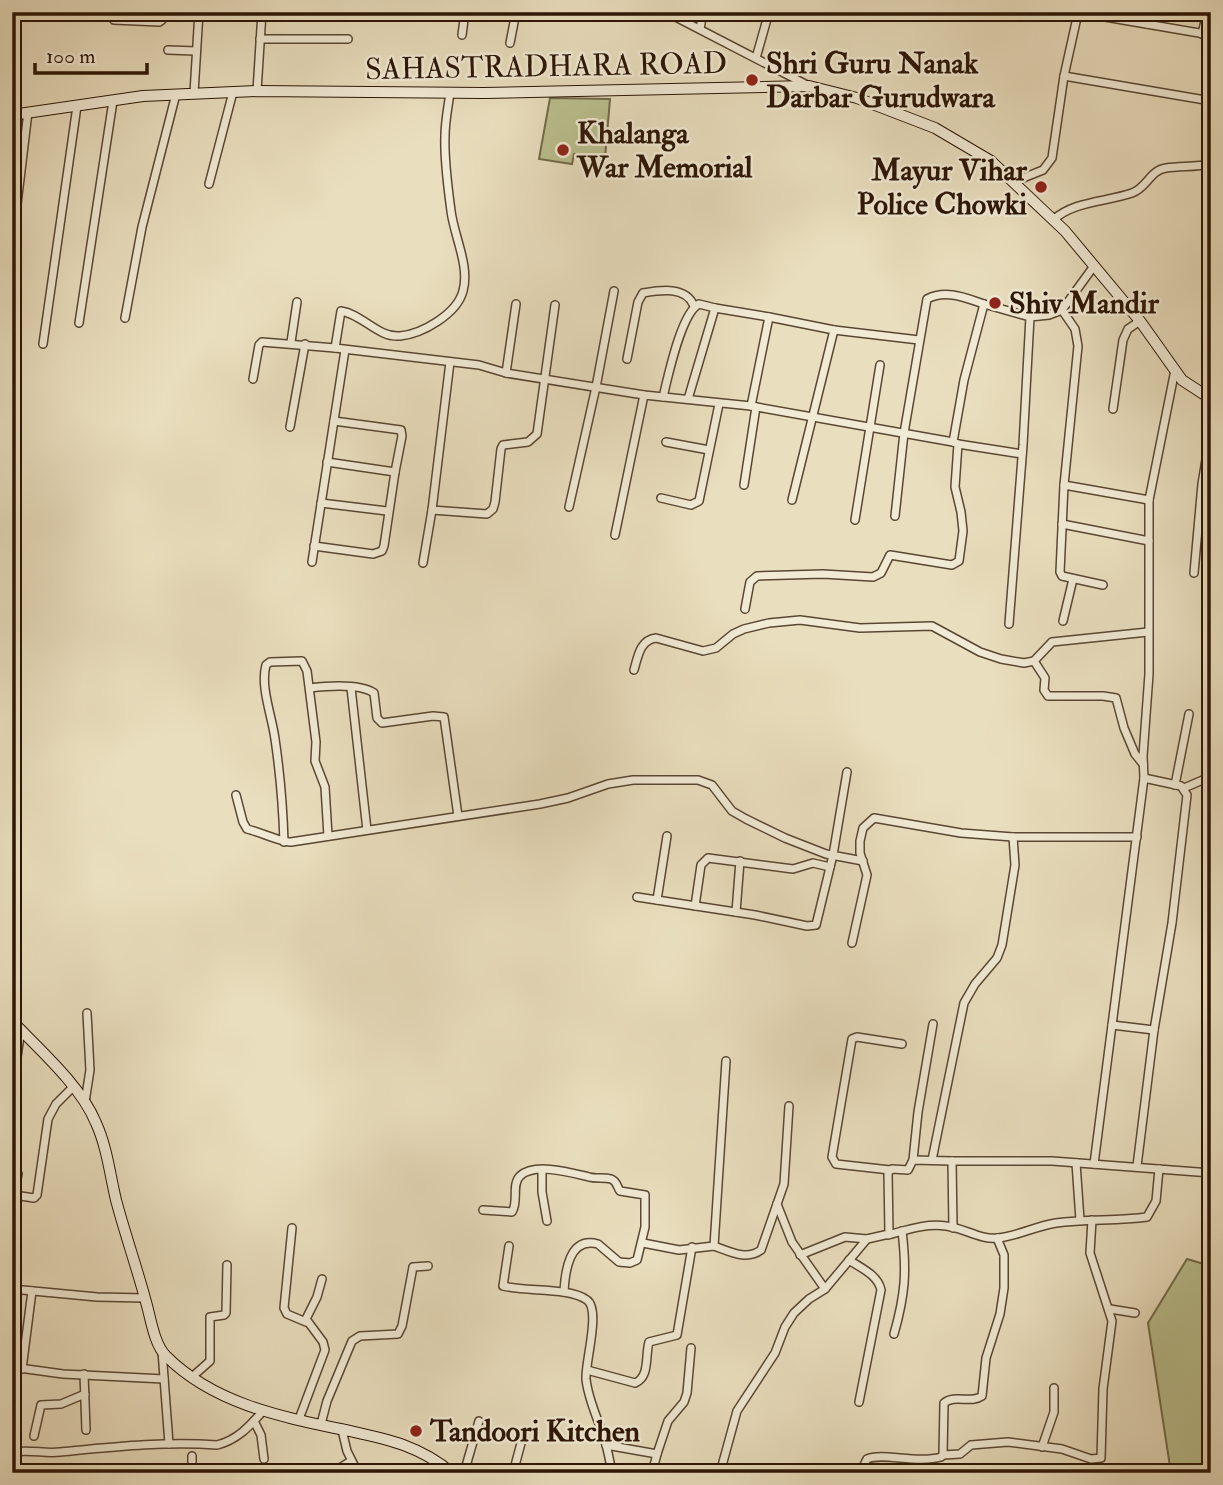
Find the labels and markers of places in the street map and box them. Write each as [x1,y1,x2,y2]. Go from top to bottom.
place label: Shri Guru Nanak Darbar Gurudwara [766,45,996,116]
marker: Shri Guru Nanak Darbar Gurudwara [744,72,760,88]
place label: Khalanga War Memorial [576,115,753,186]
marker: Khalanga War Memorial [555,142,571,158]
place label: Mayur Vihar Police Chowki [857,152,1028,223]
marker: Mayur Vihar Police Chowki [1033,179,1049,195]
place label: Shiv Mandir [1009,285,1160,322]
marker: Shiv Mandir [987,295,1003,311]
place label: Tandoori Kitchen [429,1413,641,1450]
marker: Tandoori Kitchen [408,1423,424,1439]

